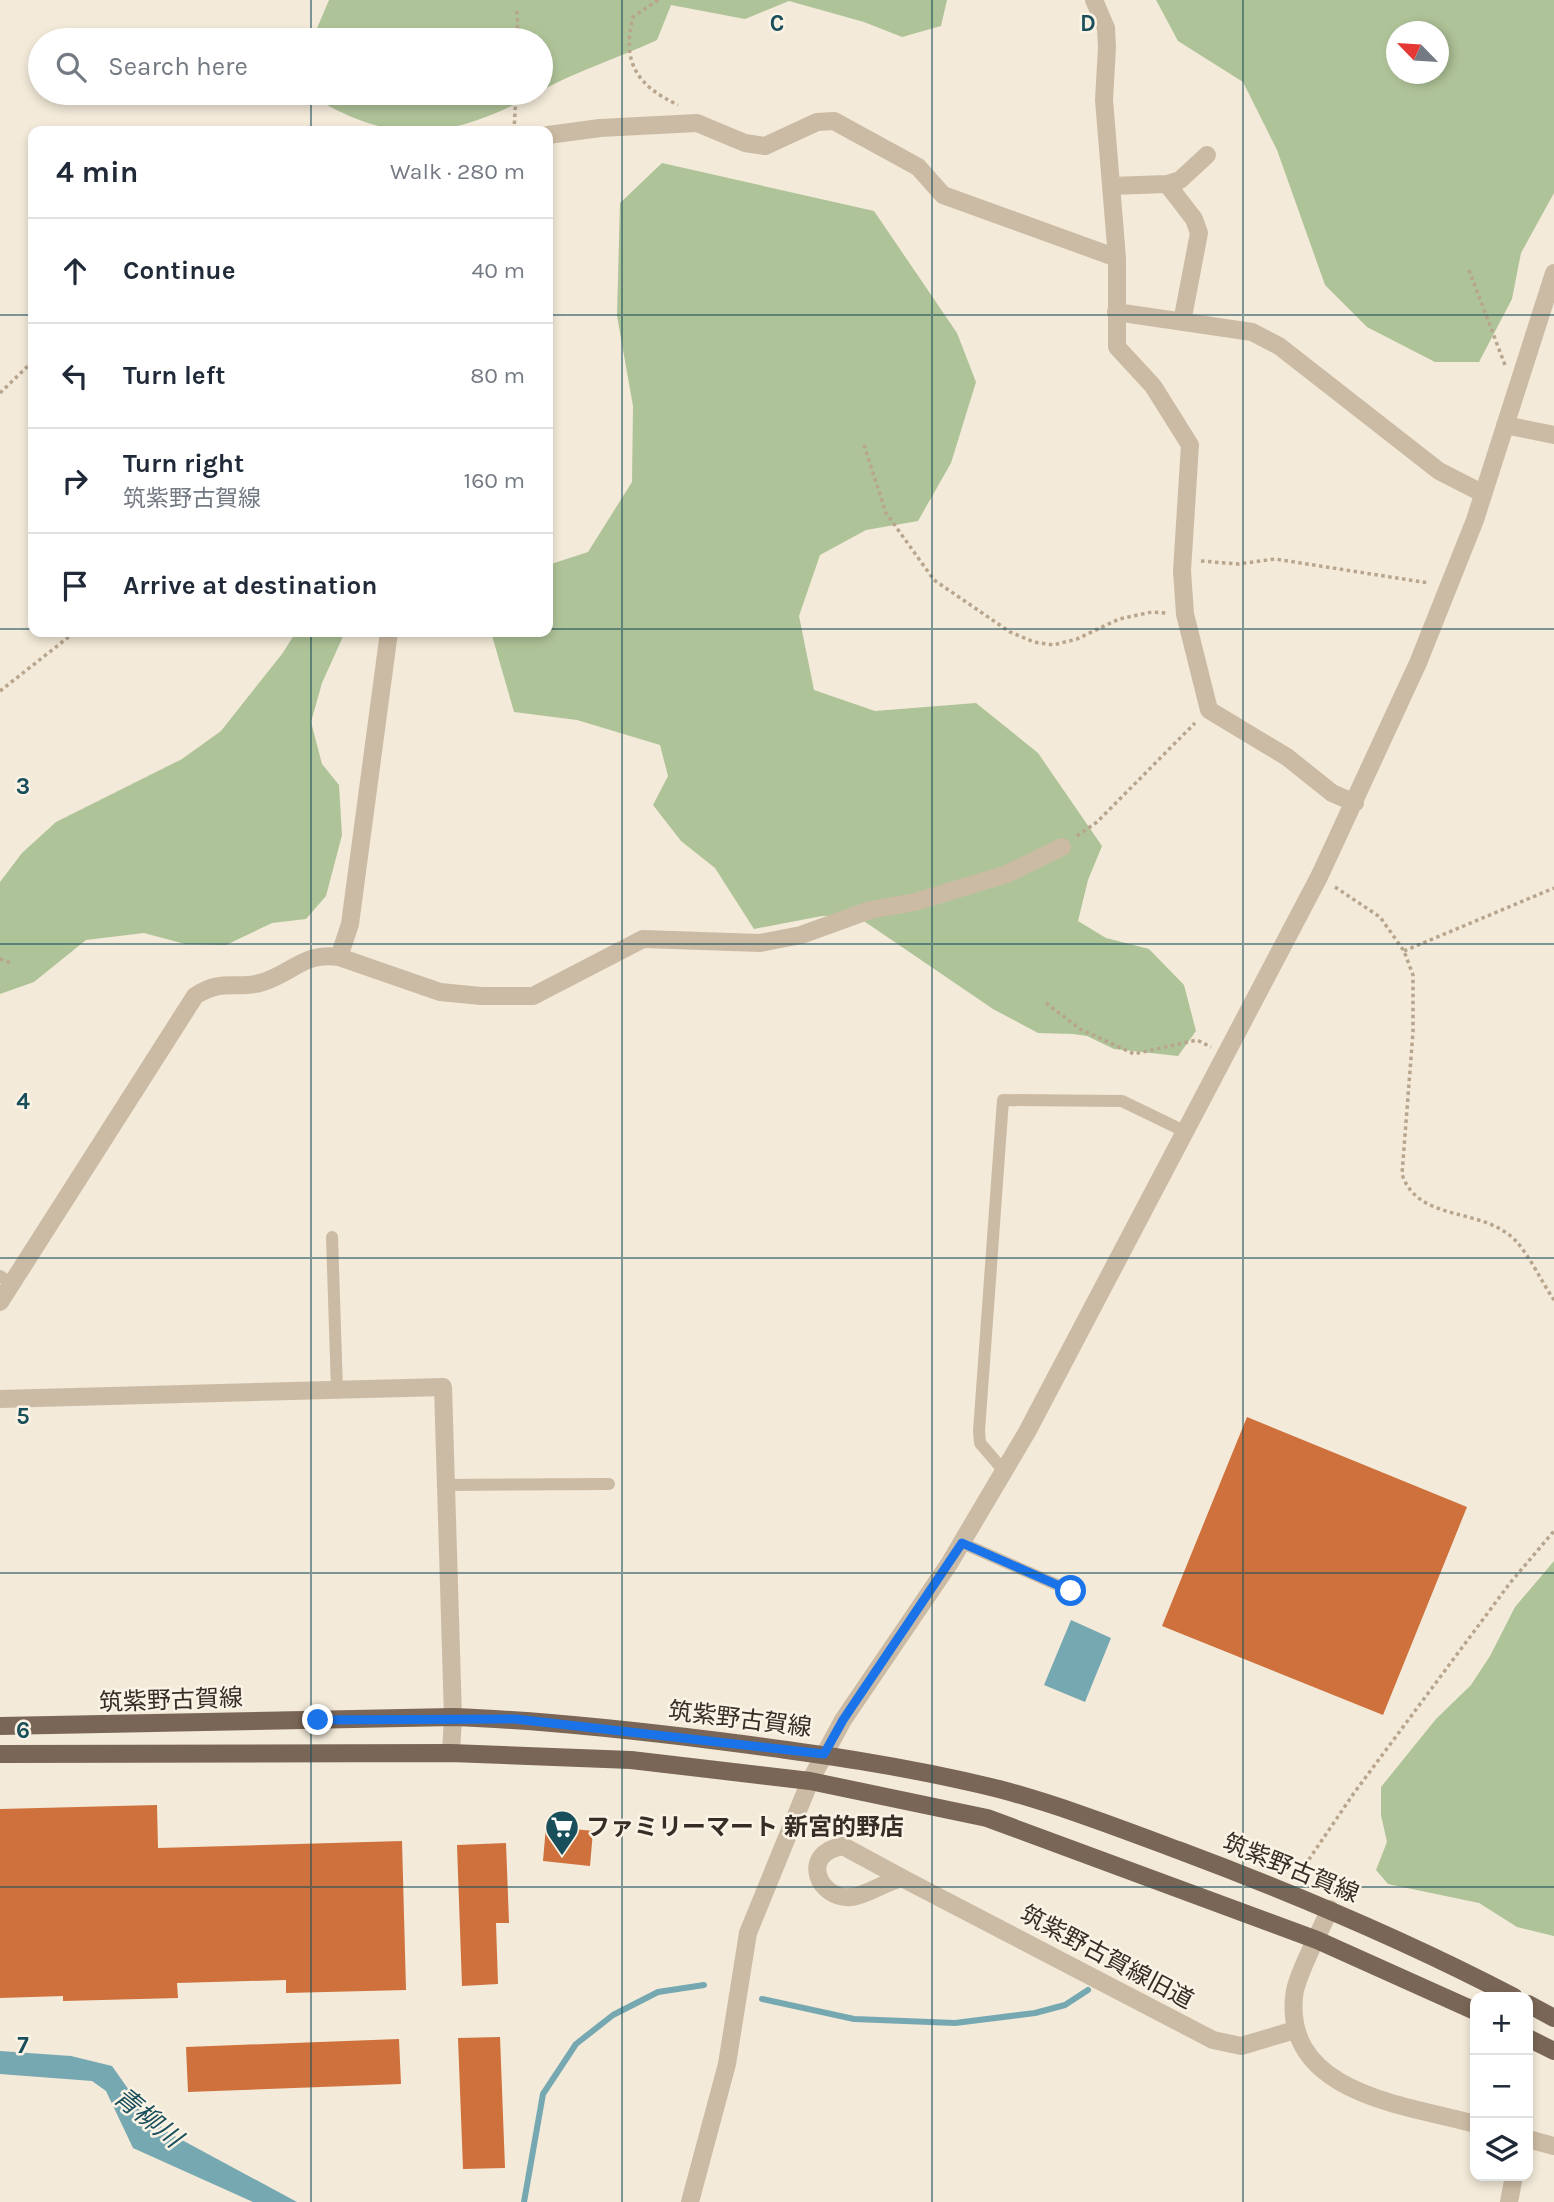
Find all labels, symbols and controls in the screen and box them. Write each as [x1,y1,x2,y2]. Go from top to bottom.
text: C [770,10,784,37]
text: D [1080,10,1096,37]
north arrow [1386,21,1449,84]
search box [28,28,553,105]
icon: search [52,48,90,86]
text: Search here [108,51,248,82]
text: 4 min [56,154,138,190]
text: Walk · 280 m [390,158,525,185]
icon: ahead [56,252,94,290]
text: Continue [123,255,235,286]
text: 40 m [472,257,525,284]
icon: left [56,357,94,395]
text: Turn left [123,360,225,391]
text: 80 m [470,362,525,389]
text: Turn right [123,448,244,479]
icon: right [56,462,94,500]
text: 160 m [464,467,525,494]
text: 筑紫野古賀線 [123,485,261,512]
icon: arrive [56,567,94,605]
text: Arrive at destination [123,570,377,601]
text: 3 [16,773,30,800]
text: 4 [16,1088,30,1115]
text: 5 [16,1403,30,1430]
route start [1055,1575,1086,1606]
street label: 筑紫野古賀線 [99,1683,243,1717]
street label: 筑紫野古賀線 [667,1696,813,1742]
route end [302,1704,333,1735]
text: 6 [16,1717,30,1744]
supermarket icon: ファミリーマート 新宮的野店 [543,1808,581,1857]
place label: ファミリーマート 新宮的野店 [586,1813,904,1841]
street label: 筑紫野古賀線 [1219,1828,1363,1908]
street label: 筑紫野古賀線旧道 [1016,1900,1198,2014]
map controls [1470,1992,1533,2181]
button: + [1470,1992,1533,2055]
text: 7 [17,2032,29,2059]
button: − [1470,2055,1533,2118]
water label: 青柳川 [108,2081,190,2156]
button: layers [1470,2118,1533,2181]

